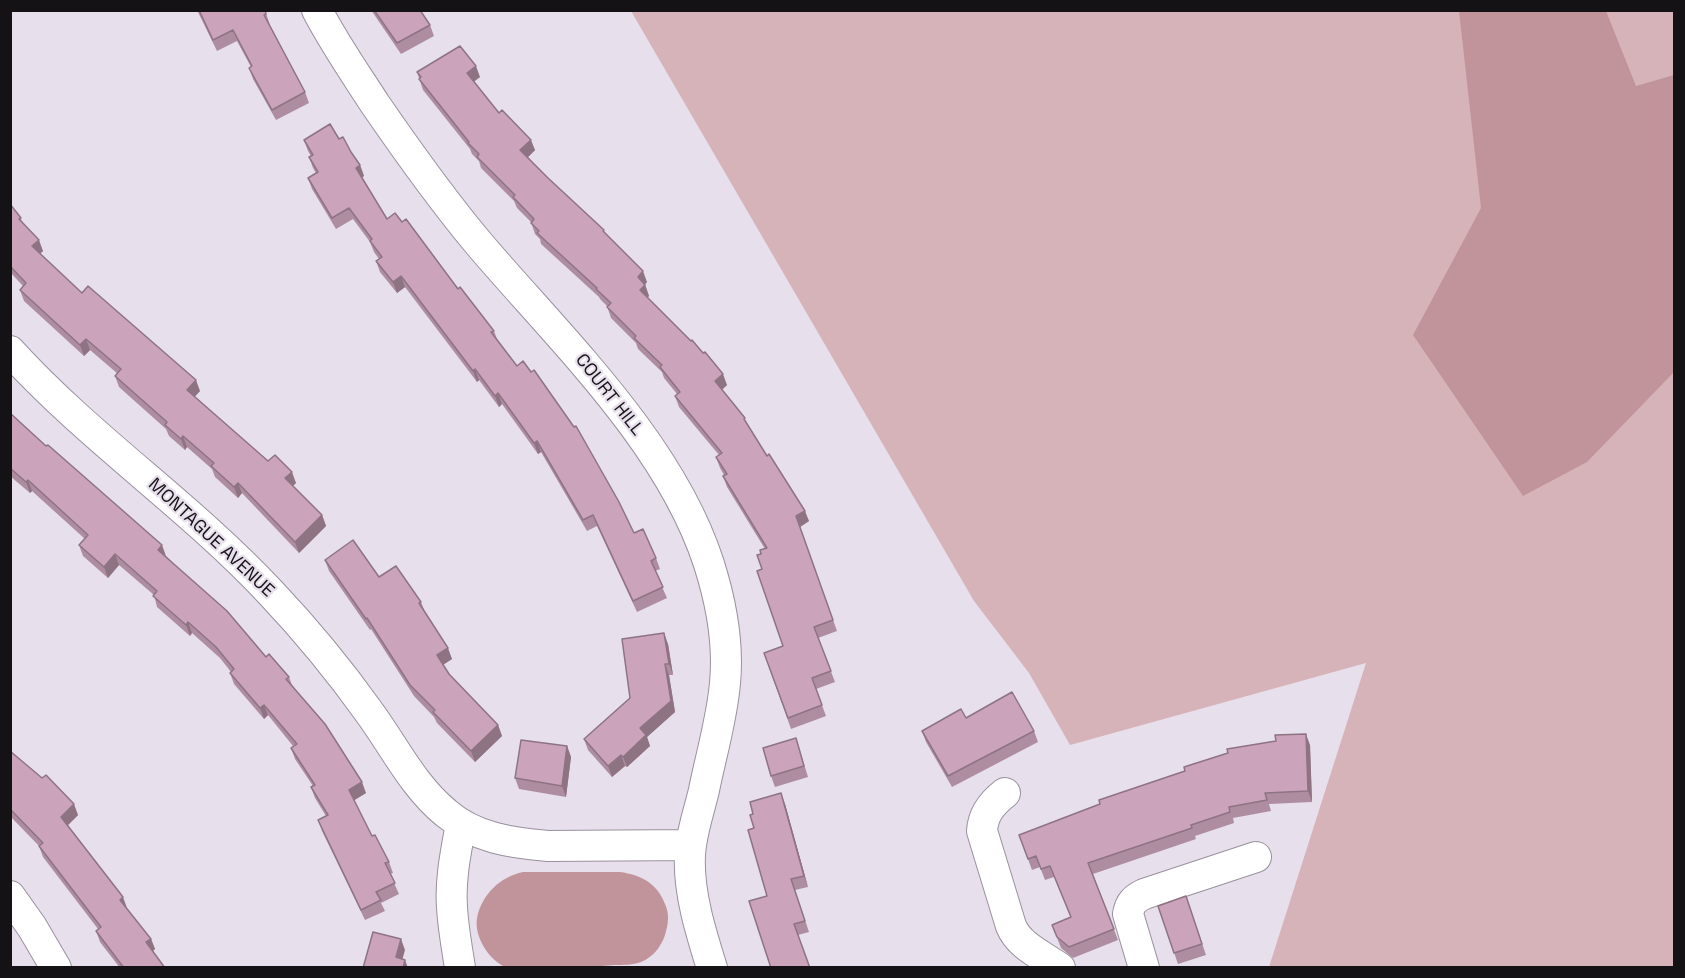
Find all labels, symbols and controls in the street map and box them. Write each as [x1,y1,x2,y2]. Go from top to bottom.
street label: COURT HILL [570,350,648,440]
street label: MONTAGUE AVENUE [144,474,278,602]

